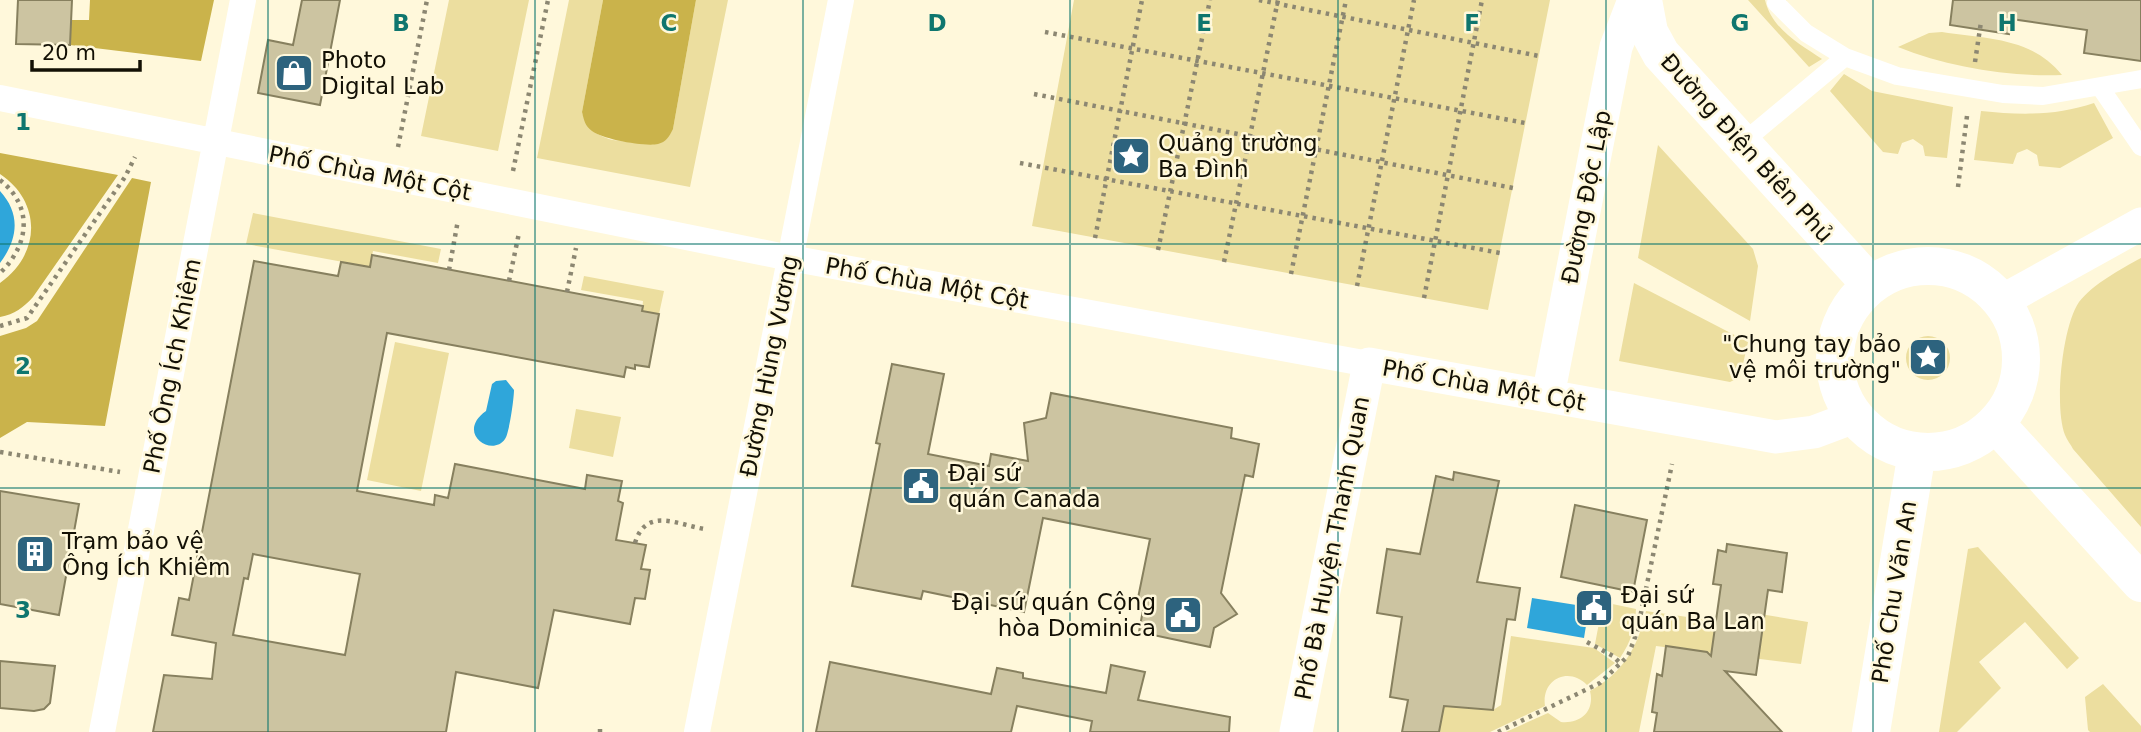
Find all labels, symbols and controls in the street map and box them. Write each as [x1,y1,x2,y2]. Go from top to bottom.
text: B [392,10,410,36]
text: C [661,10,677,36]
text: D [927,10,947,36]
text: E [1196,10,1212,36]
text: F [1464,10,1480,36]
text: G [1731,10,1749,36]
text: H [1997,10,2017,36]
scale bar [32,28,140,72]
text: 20 m [42,41,96,65]
place label: Photo Digital Lab [321,47,444,99]
street label: Đường Điện Biên Phủ [1656,48,1838,248]
shop icon: Photo Digital Lab [273,52,315,94]
street label: Đường Độc Lập [1556,108,1616,286]
text: 1 [15,109,31,135]
place label: Quảng trường Ba Đình [1158,130,1318,182]
place icon: Quảng trường Ba Đình [1110,135,1152,177]
street label: Phố Chùa Một Cột [266,141,474,205]
street label: Phố Chùa Một Cột [823,252,1031,314]
street label: Đường Hùng Vương [735,253,803,479]
street label: Phố Ông Ích Khiêm [137,256,206,476]
place label: "Chung tay bảo vệ môi trường" [1722,331,1901,383]
place icon: "Chung tay bảo vệ môi trường" [1907,336,1949,378]
text: 2 [15,353,31,379]
street label: Phố Chùa Một Cột [1380,354,1588,416]
street label: Phố Bà Huyện Thanh Quan [1290,394,1374,702]
place label: Đại sứ quán Canada [948,460,1101,512]
public building icon: Đại sứ quán Canada [900,465,942,507]
street label: Phố Chu Văn An [1867,499,1921,685]
place label: Trạm bảo vệ Ông Ích Khiêm [61,528,231,580]
building icon: Trạm bảo vệ Ông Ích Khiêm [14,533,56,575]
place label: Đại sứ quán Ba Lan [1621,582,1765,634]
public building icon: Đại sứ quán Ba Lan [1573,587,1615,629]
place label: Đại sứ quán Cộng hòa Dominica [952,589,1156,641]
public building icon: Đại sứ quán Cộng hòa Dominica [1162,594,1204,636]
text: 3 [15,597,31,623]

